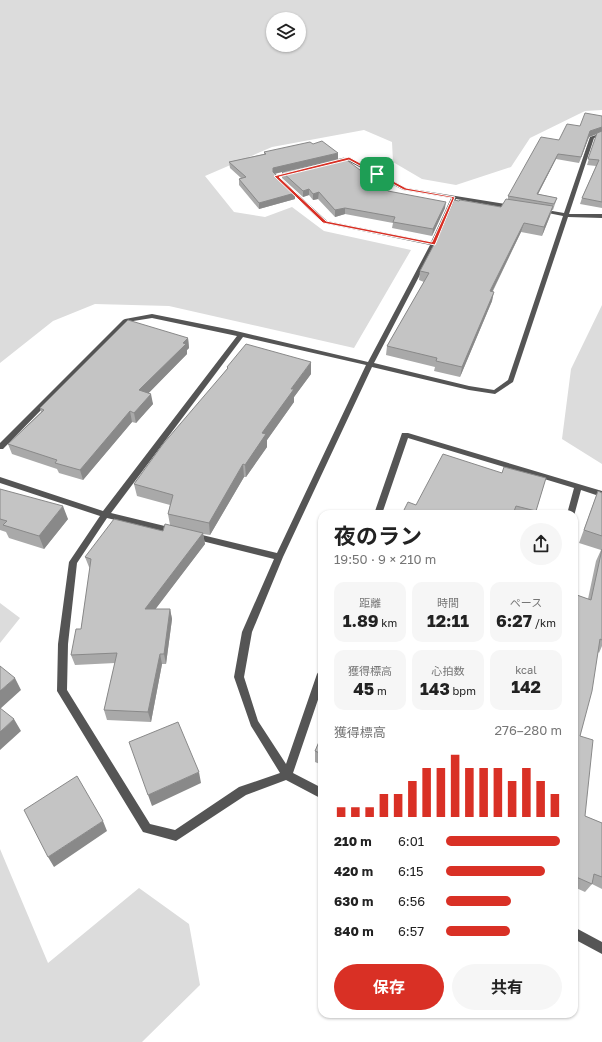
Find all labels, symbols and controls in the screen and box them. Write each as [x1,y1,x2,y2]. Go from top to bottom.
map controls [266,12,306,52]
button: layers [266,12,306,52]
pin [360,157,394,191]
icon: arrive [366,163,388,185]
text: 夜のラン [334,522,422,549]
button: share [520,523,562,565]
text: 19:50 · 9 × 210 m [334,551,436,567]
text: 距離 [359,596,381,609]
text: 時間 [437,596,459,609]
text: ペース [510,596,542,609]
text: 1.89 [343,610,379,631]
text: 12:11 [427,610,469,631]
text: 6:27 [496,610,532,631]
text: km [379,616,397,629]
text: /km [532,616,556,629]
text: kcal [515,663,537,676]
text: 獲得標高 [348,664,392,677]
text: 心拍数 [432,664,465,677]
text: 142 [511,676,541,697]
text: 45 [353,678,374,699]
text: 143 [420,678,450,699]
text: m [374,684,387,697]
text: bpm [450,684,476,697]
text: 276–280 m [495,722,562,738]
text: 獲得標高 [334,724,386,740]
text: 210 m [334,833,372,849]
text: 6:01 [398,833,424,849]
text: 420 m [334,863,373,879]
text: 6:15 [398,863,424,879]
text: 630 m [334,893,373,909]
text: 6:56 [398,893,425,909]
text: 840 m [334,923,374,939]
text: 6:57 [398,923,424,939]
button: 保存 [334,964,444,1010]
button: 共有 [452,964,562,1010]

